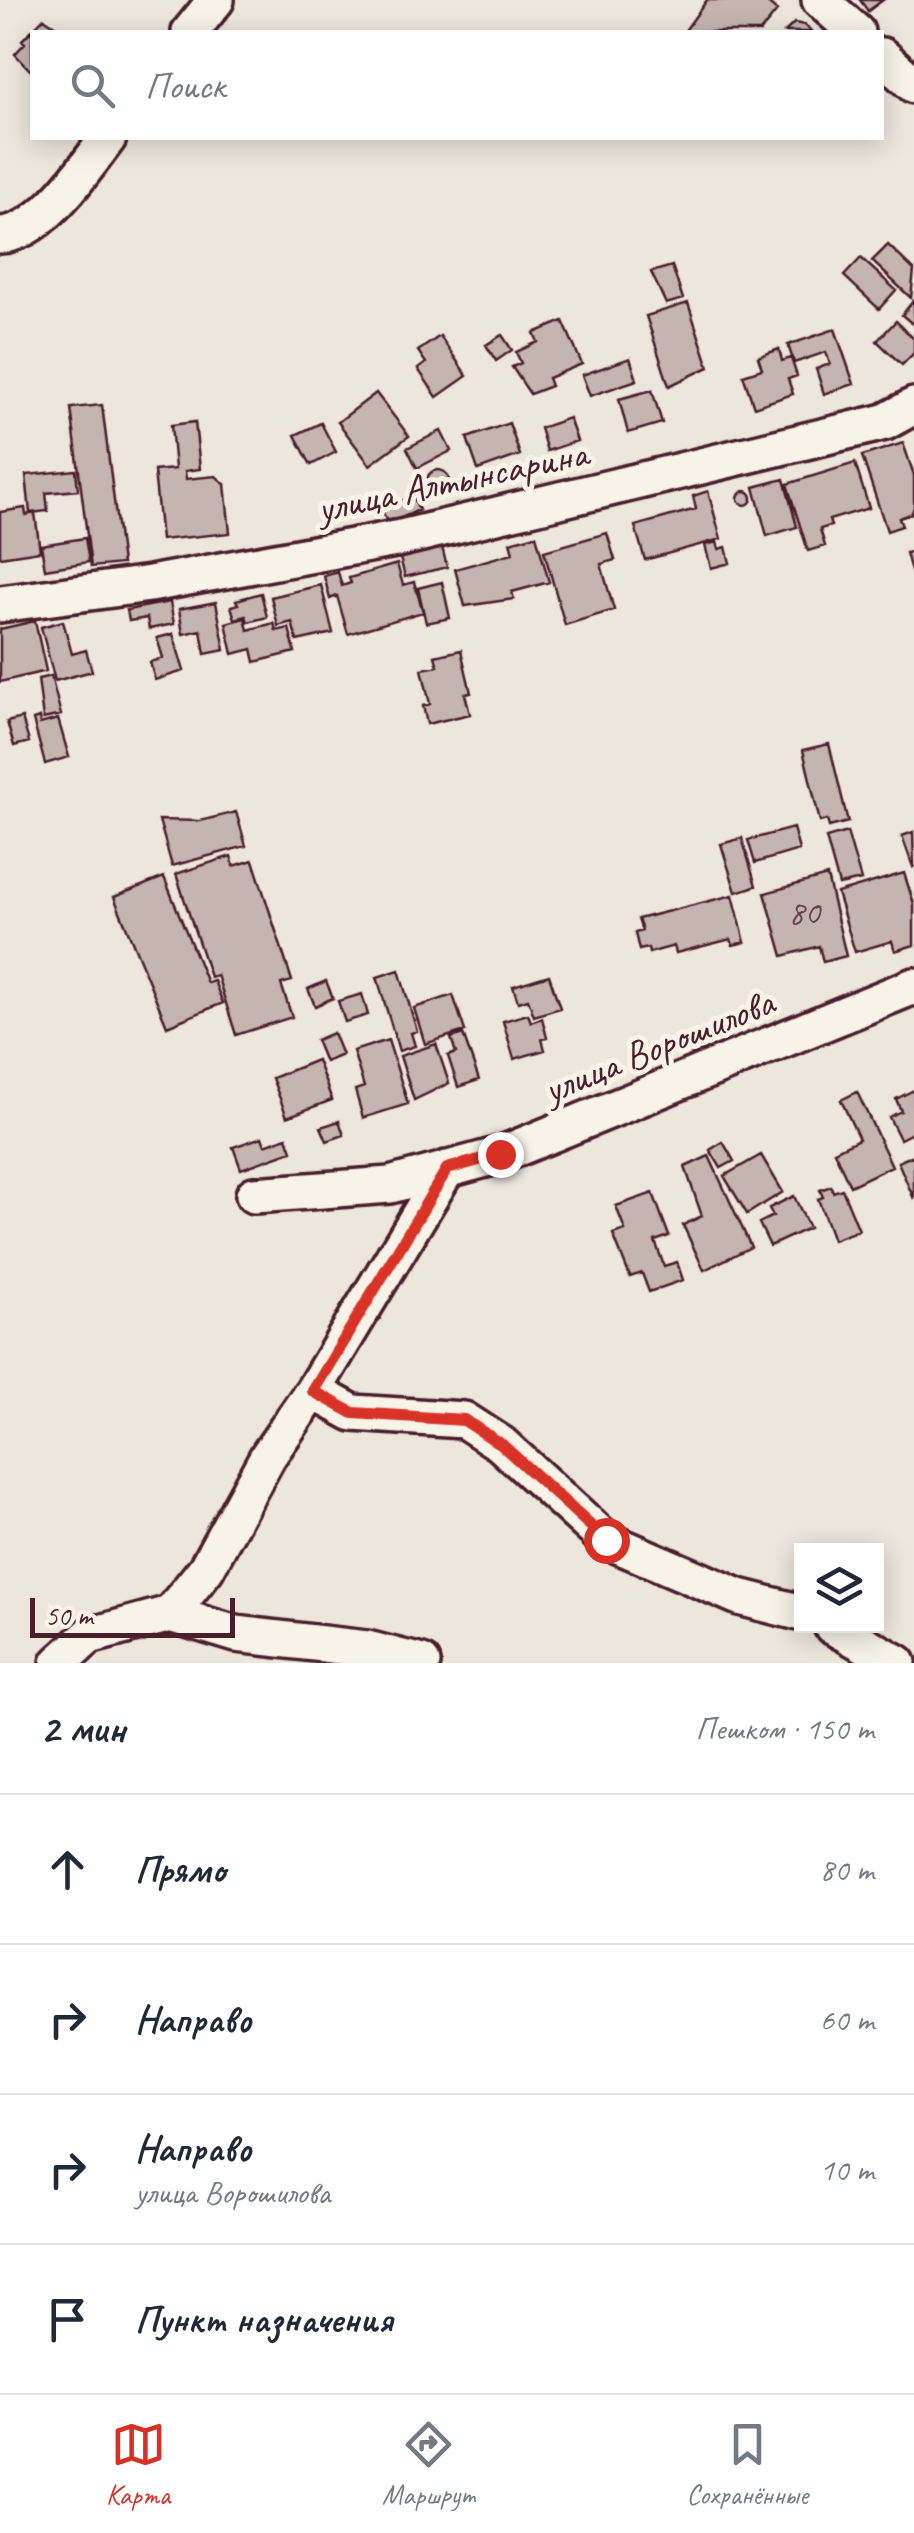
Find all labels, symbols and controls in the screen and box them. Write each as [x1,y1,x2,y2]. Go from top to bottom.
search box [30,30,884,140]
icon: search [65,58,120,113]
text: Поиск [145,62,225,109]
street label: улица Алтынсарина [311,427,595,534]
house number: 80 [788,890,822,935]
street label: улица Ворошилова [534,976,784,1116]
route end [478,1132,524,1178]
route start [584,1518,630,1564]
map controls [794,1543,884,1633]
button: layers [794,1543,884,1633]
scale bar [30,1593,235,1638]
text: 50 m [45,1598,93,1633]
text: 2 мин [40,1702,125,1755]
text: Пешком · 150 m [695,1708,874,1749]
icon: ahead [40,1842,95,1897]
text: Прямо [135,1846,225,1893]
text: 80 m [820,1849,874,1890]
icon: right [40,1992,95,2047]
text: Направо [135,1996,251,2043]
text: 60 m [820,1999,874,2040]
text: Направо [135,2125,251,2172]
icon: right [40,2142,95,2197]
text: 10 m [820,2149,874,2190]
text: улица Ворошилова [135,2172,330,2213]
icon: arrive [40,2292,95,2347]
text: Пункт назначения [135,2296,392,2343]
tab: Карта [106,2417,170,2512]
tab: Маршрут [382,2417,474,2512]
tab: Сохранённые [686,2417,808,2512]

